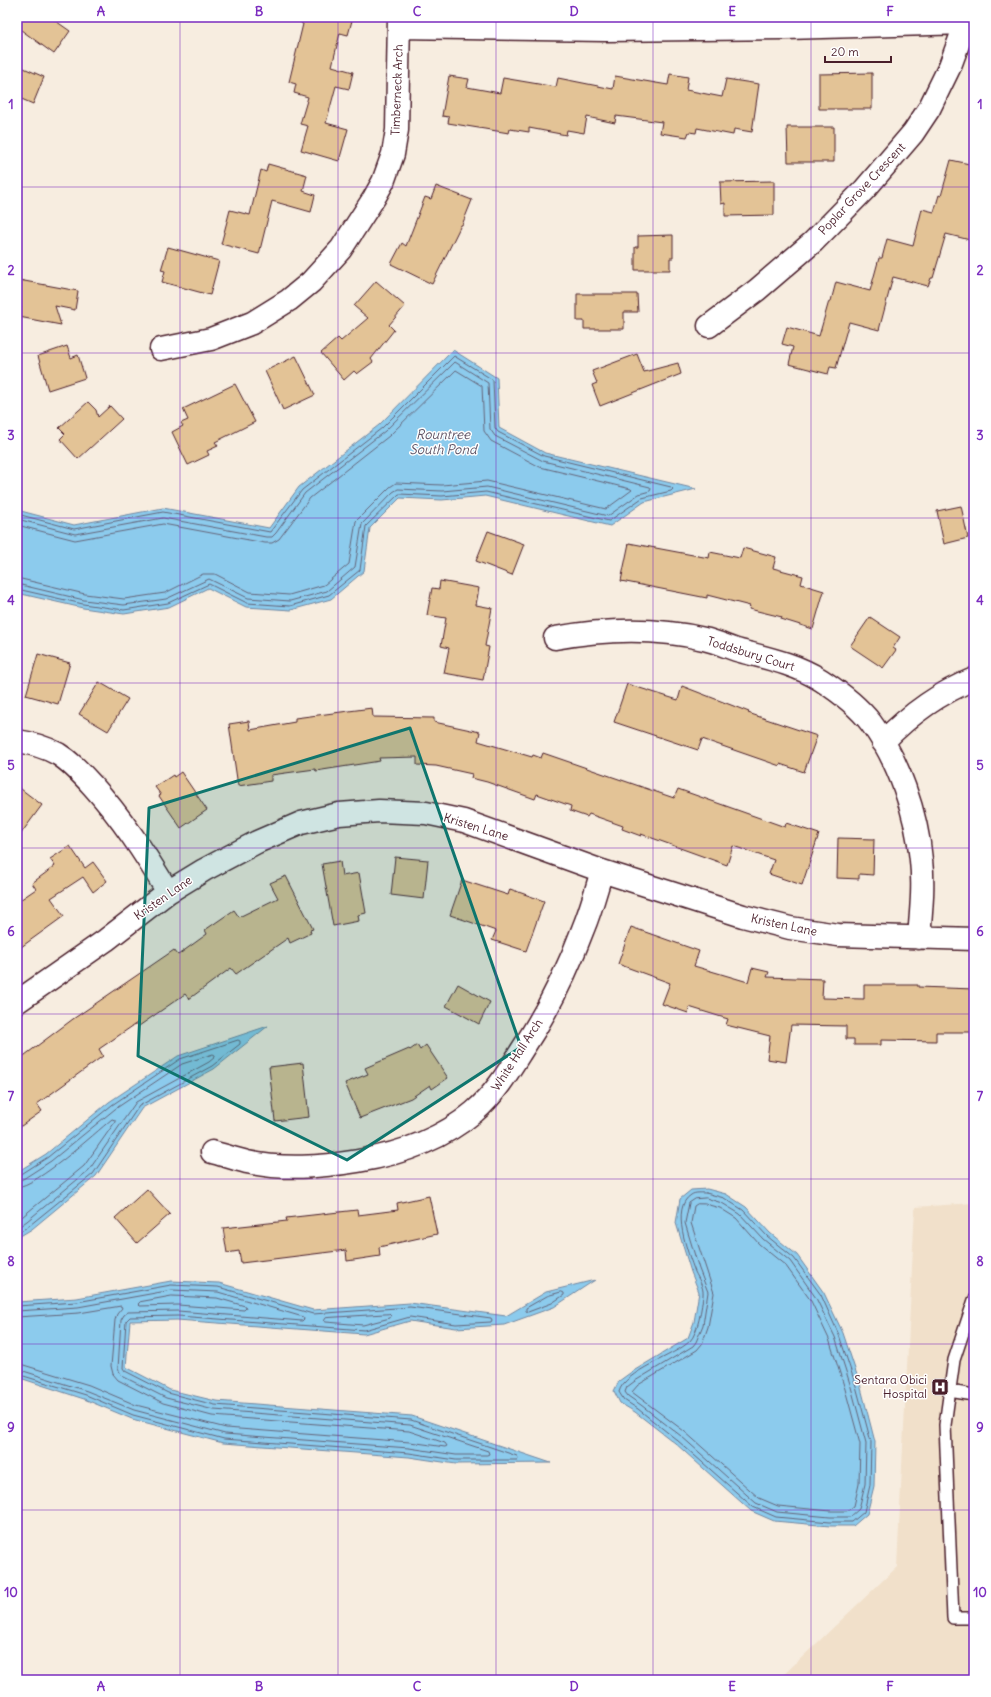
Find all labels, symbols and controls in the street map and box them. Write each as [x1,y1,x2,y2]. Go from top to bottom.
text: A [97,3,106,20]
text: B [255,3,264,20]
text: C [413,3,422,20]
text: D [569,3,579,20]
text: E [728,3,736,20]
text: F [886,3,894,20]
scale bar [825,38,891,64]
street label: Timberneck Arch [387,44,406,136]
text: 20 m [831,44,859,59]
text: 1 [8,96,14,113]
text: 1 [977,96,983,113]
street label: Poplar Grove Crescent [815,139,908,238]
text: 2 [7,262,15,279]
text: 2 [976,262,984,279]
water label: Rountree South Pond [409,426,479,458]
text: 3 [7,427,15,444]
text: 3 [976,427,984,444]
text: 4 [7,592,15,609]
text: 4 [976,592,984,609]
street label: Toddsbury Court [706,633,797,674]
text: 5 [7,757,15,774]
text: 5 [976,757,984,774]
street label: Kristen Lane [442,810,511,844]
street label: Kristen Lane [131,872,195,923]
street label: Kristen Lane [750,910,819,939]
text: 6 [7,923,15,940]
text: 6 [976,923,984,940]
street label: White Hall Arch [488,1016,546,1094]
text: 7 [8,1088,15,1105]
text: 7 [977,1088,984,1105]
text: 8 [7,1253,15,1270]
text: 8 [976,1253,984,1270]
place label: Sentara Obici Hospital [854,1372,927,1401]
hospital icon: Sentara Obici Hospital [930,1377,950,1397]
text: 9 [7,1419,15,1436]
text: 9 [976,1419,984,1436]
text: 10 [4,1584,18,1601]
text: 10 [973,1584,987,1601]
text: A [97,1678,106,1695]
text: B [255,1678,264,1695]
text: C [413,1678,422,1695]
text: D [569,1678,579,1695]
text: E [728,1678,736,1695]
text: F [886,1678,894,1695]

